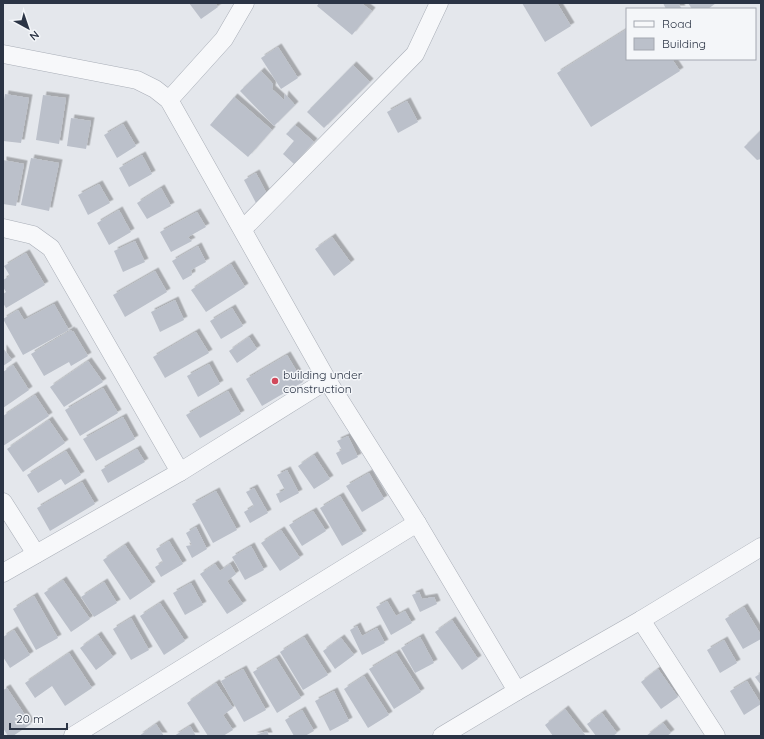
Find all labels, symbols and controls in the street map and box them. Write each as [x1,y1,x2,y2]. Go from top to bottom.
north arrow [8,8,48,48]
legend [626,8,756,60]
text: Road [662,16,692,31]
text: N [27,28,42,44]
text: Building [662,36,706,51]
place label: building under construction [283,367,363,396]
marker: building under construction [270,376,280,386]
scale bar [10,705,67,731]
text: 20 m [16,711,44,726]

